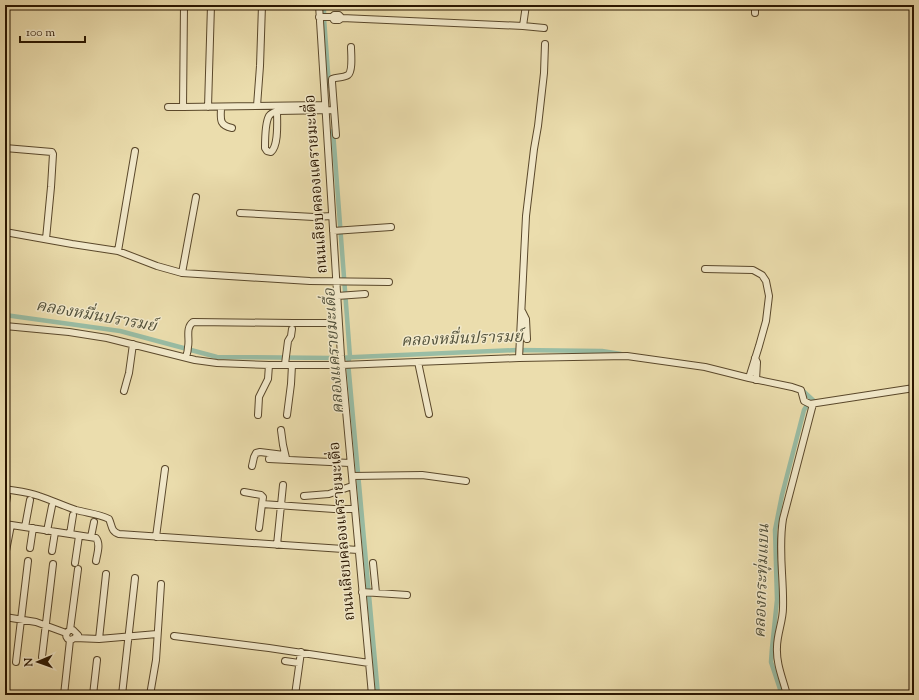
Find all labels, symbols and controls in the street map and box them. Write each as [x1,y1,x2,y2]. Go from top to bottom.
scale bar [20,18,85,44]
text: 100 m [26,24,55,42]
street label: ถนนเลียบคลองแครายมะเดื่อ [298,94,334,274]
water label: คลองแครายมะเดื่อ [317,287,351,415]
water label: คลองหมื่นปรารมย์ [34,293,161,339]
water label: คลองหมื่นปรารมย์ [401,324,526,354]
street label: ถนนเลียบคลองแครายมะเดื่อ [323,441,361,622]
water label: คลองกระทุ่มแบน [750,523,777,639]
north arrow [18,642,58,682]
text: N [21,657,37,668]

